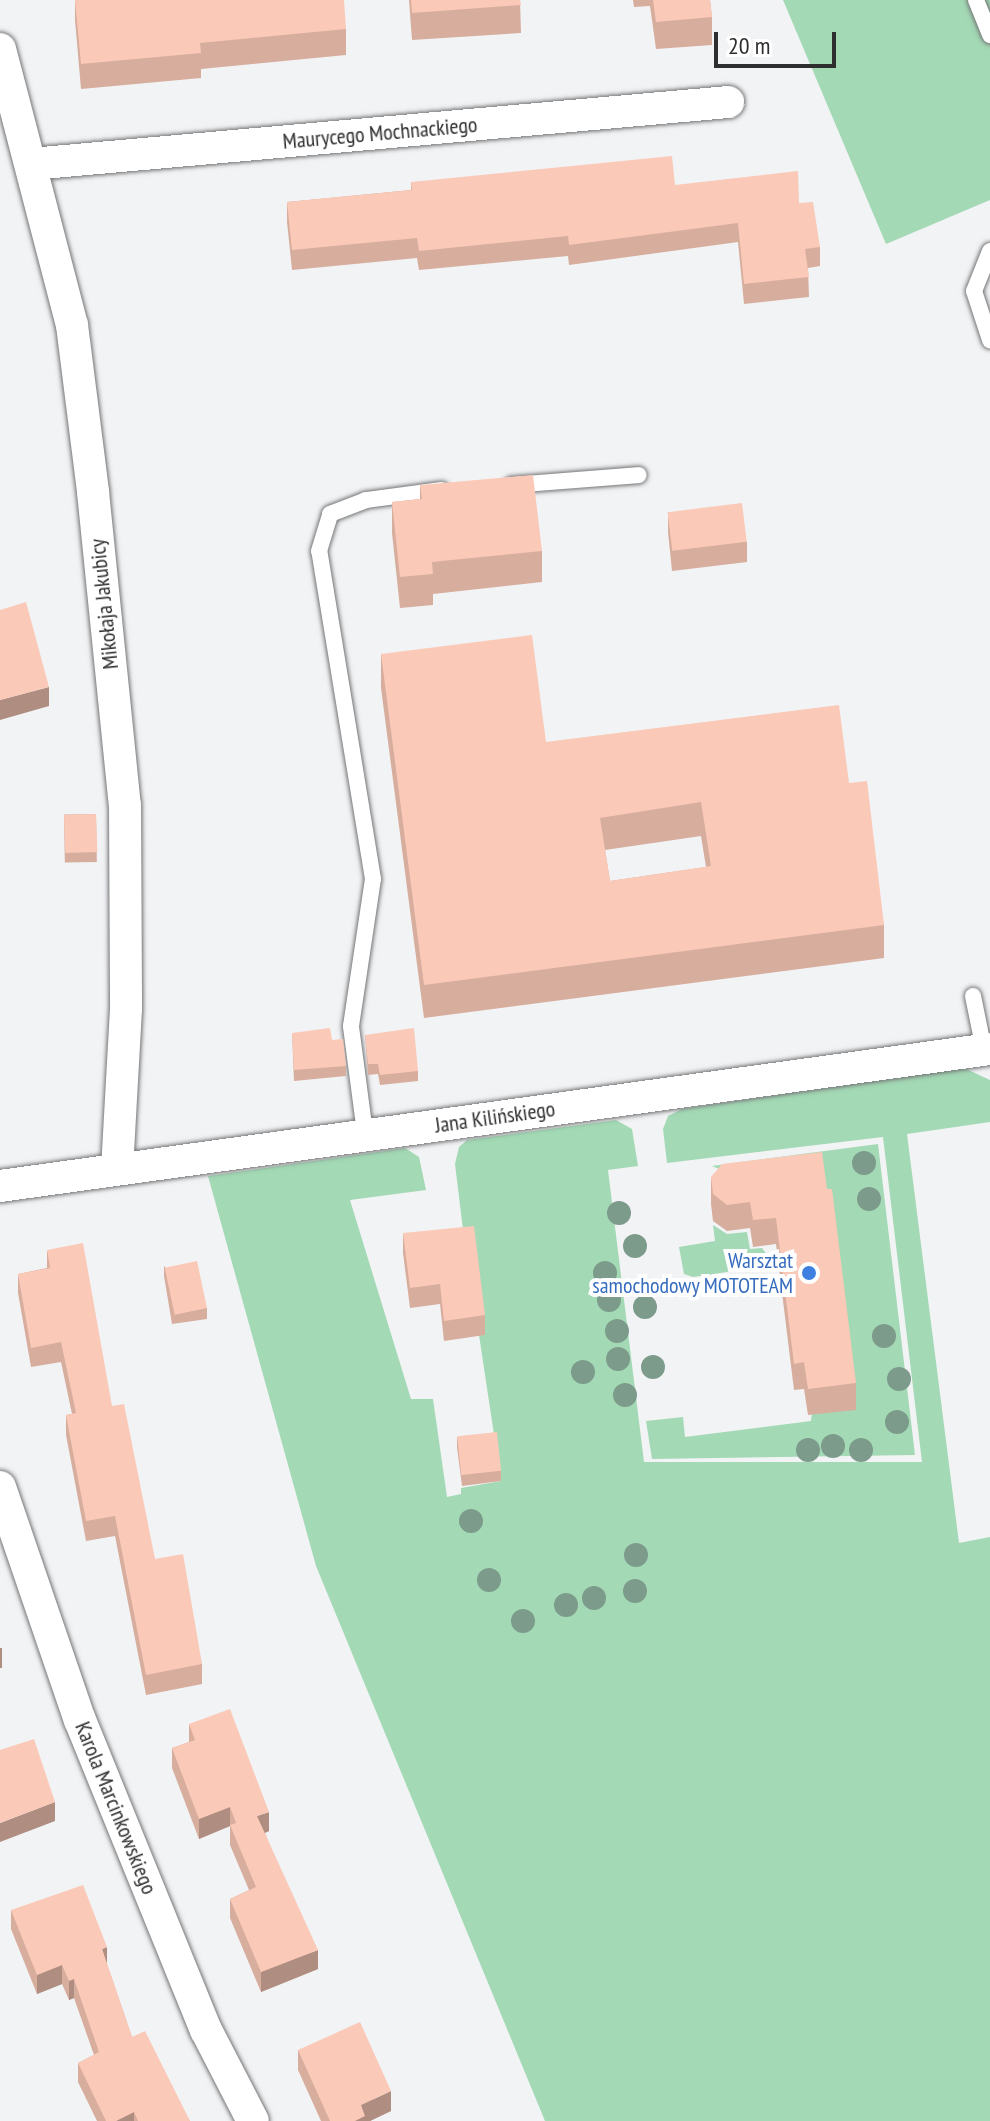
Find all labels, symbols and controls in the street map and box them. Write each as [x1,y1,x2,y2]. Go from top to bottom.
scale bar [718,16,840,66]
text: 20 m [728,30,770,61]
street label: Maurycego Mochnackiego [282,111,478,155]
street label: Mikołaja Jakubicy [84,537,124,671]
street label: Jana Kilińskiego [433,1096,557,1138]
place label: Warsztat samochodowy MOTOTEAM [592,1247,793,1298]
marker: Warsztat samochodowy MOTOTEAM [800,1264,818,1282]
street label: Karola Marcinkowskiego [69,1718,163,1898]

